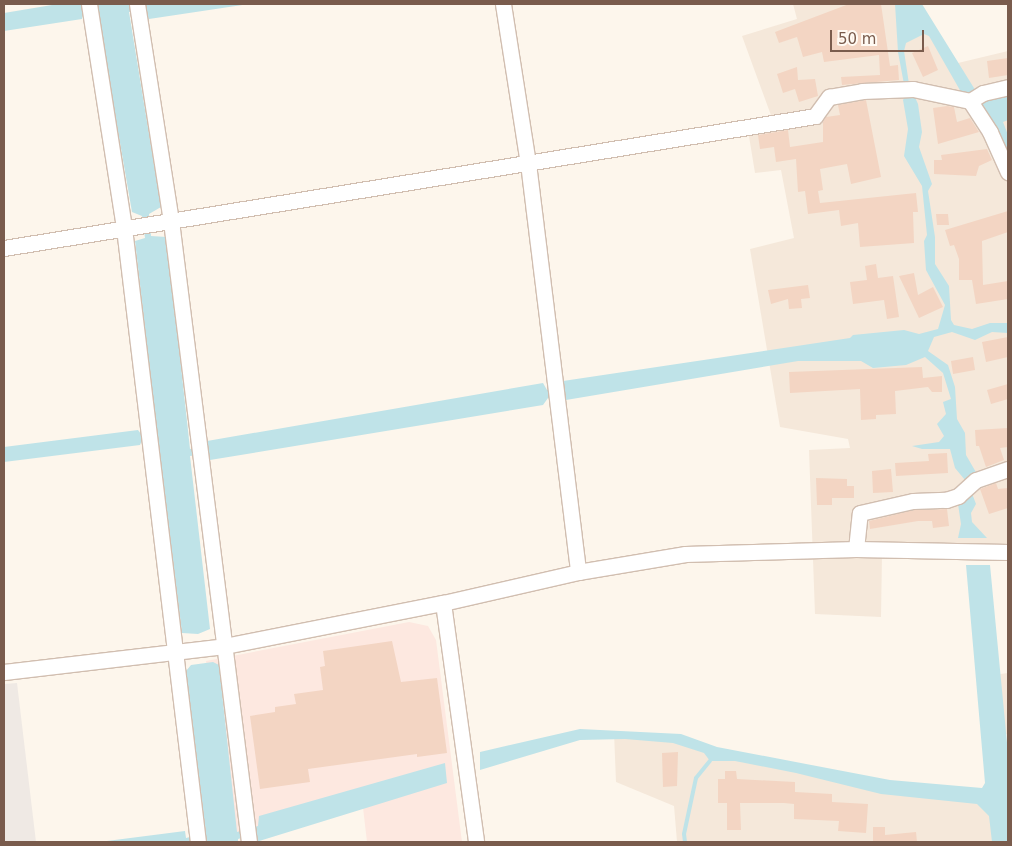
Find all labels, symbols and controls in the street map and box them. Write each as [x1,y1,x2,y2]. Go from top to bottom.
scale bar [832,20,926,52]
text: 50 m [838,30,876,48]

